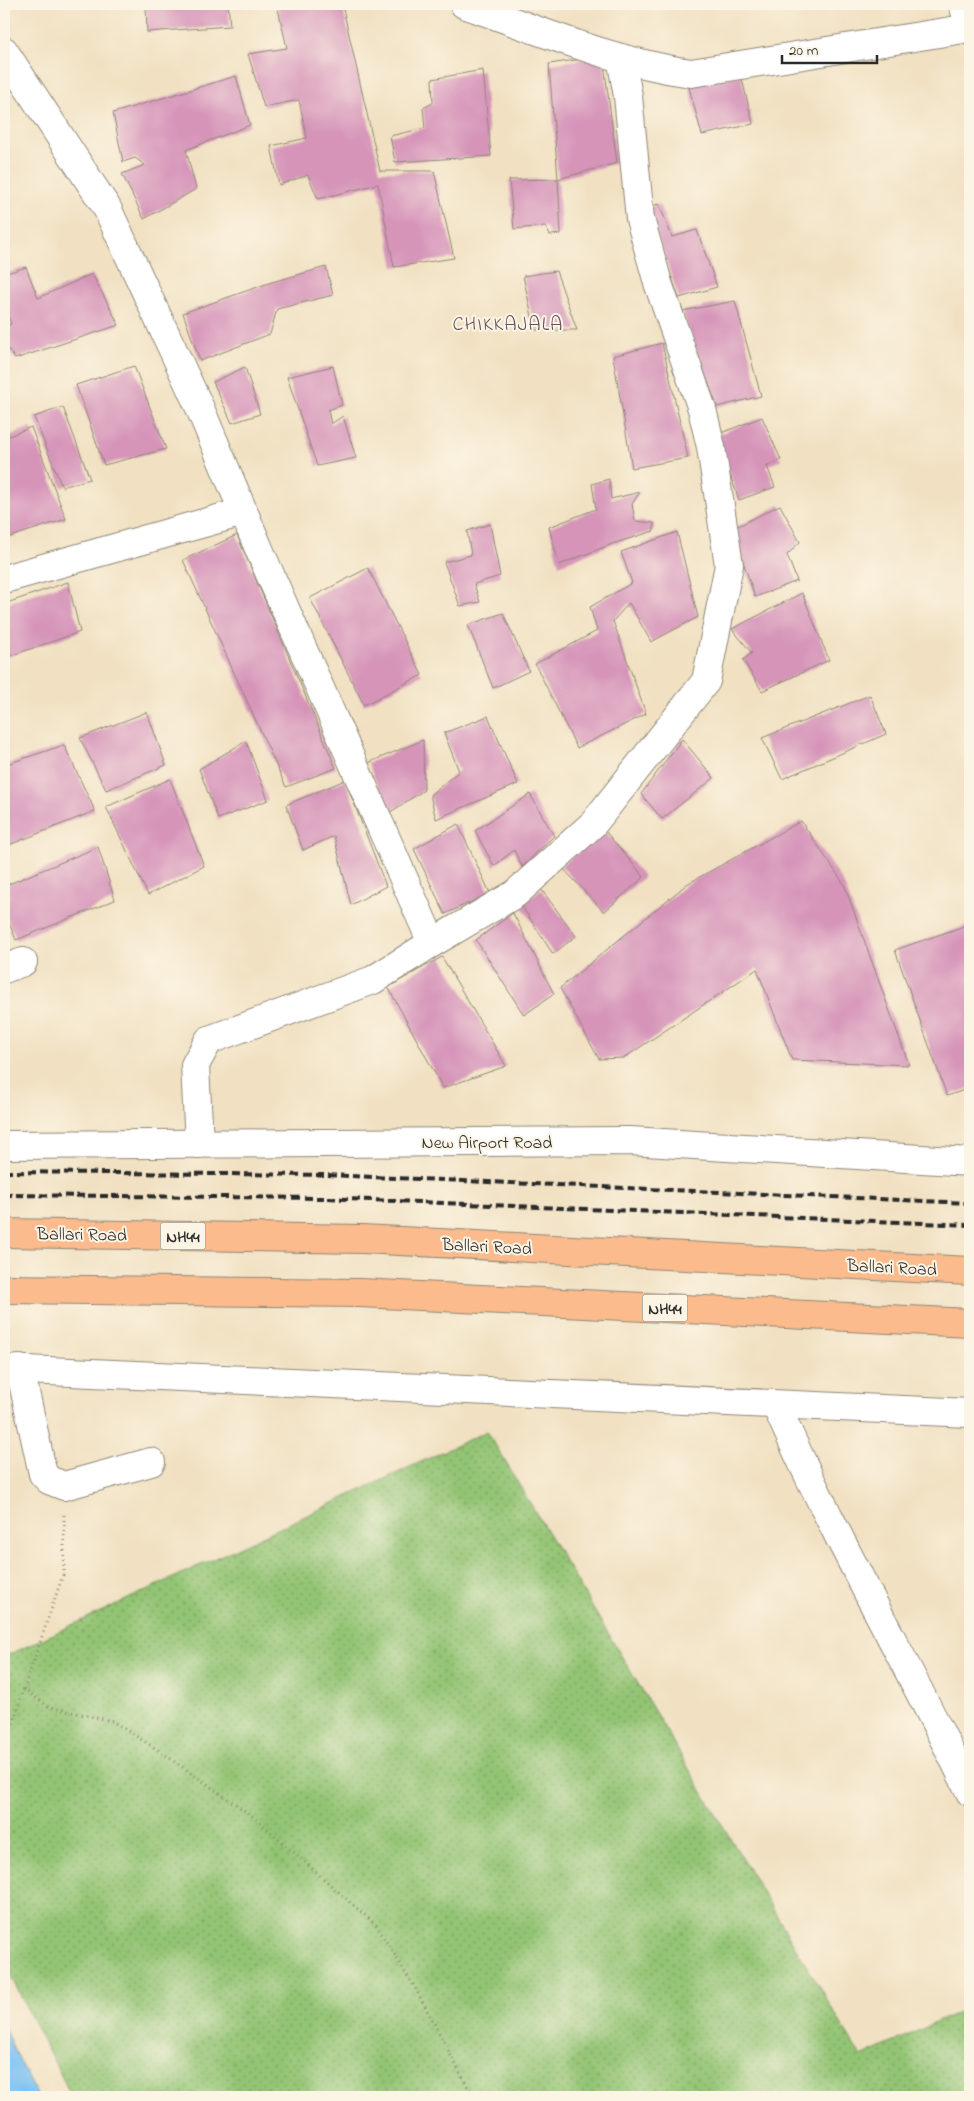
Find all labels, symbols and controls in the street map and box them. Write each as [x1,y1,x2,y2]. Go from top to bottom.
scale bar [782,32,876,64]
text: 20 m [789,40,819,62]
district label: CHIKKAJALA [453,311,563,340]
street label: New Airport Road [422,1131,552,1157]
street label: Ballari Road [36,1222,127,1250]
road number: NH44 [160,1222,206,1250]
street label: Ballari Road [440,1233,533,1263]
street label: Ballari Road [845,1254,938,1284]
road number: NH44 [642,1295,688,1322]

